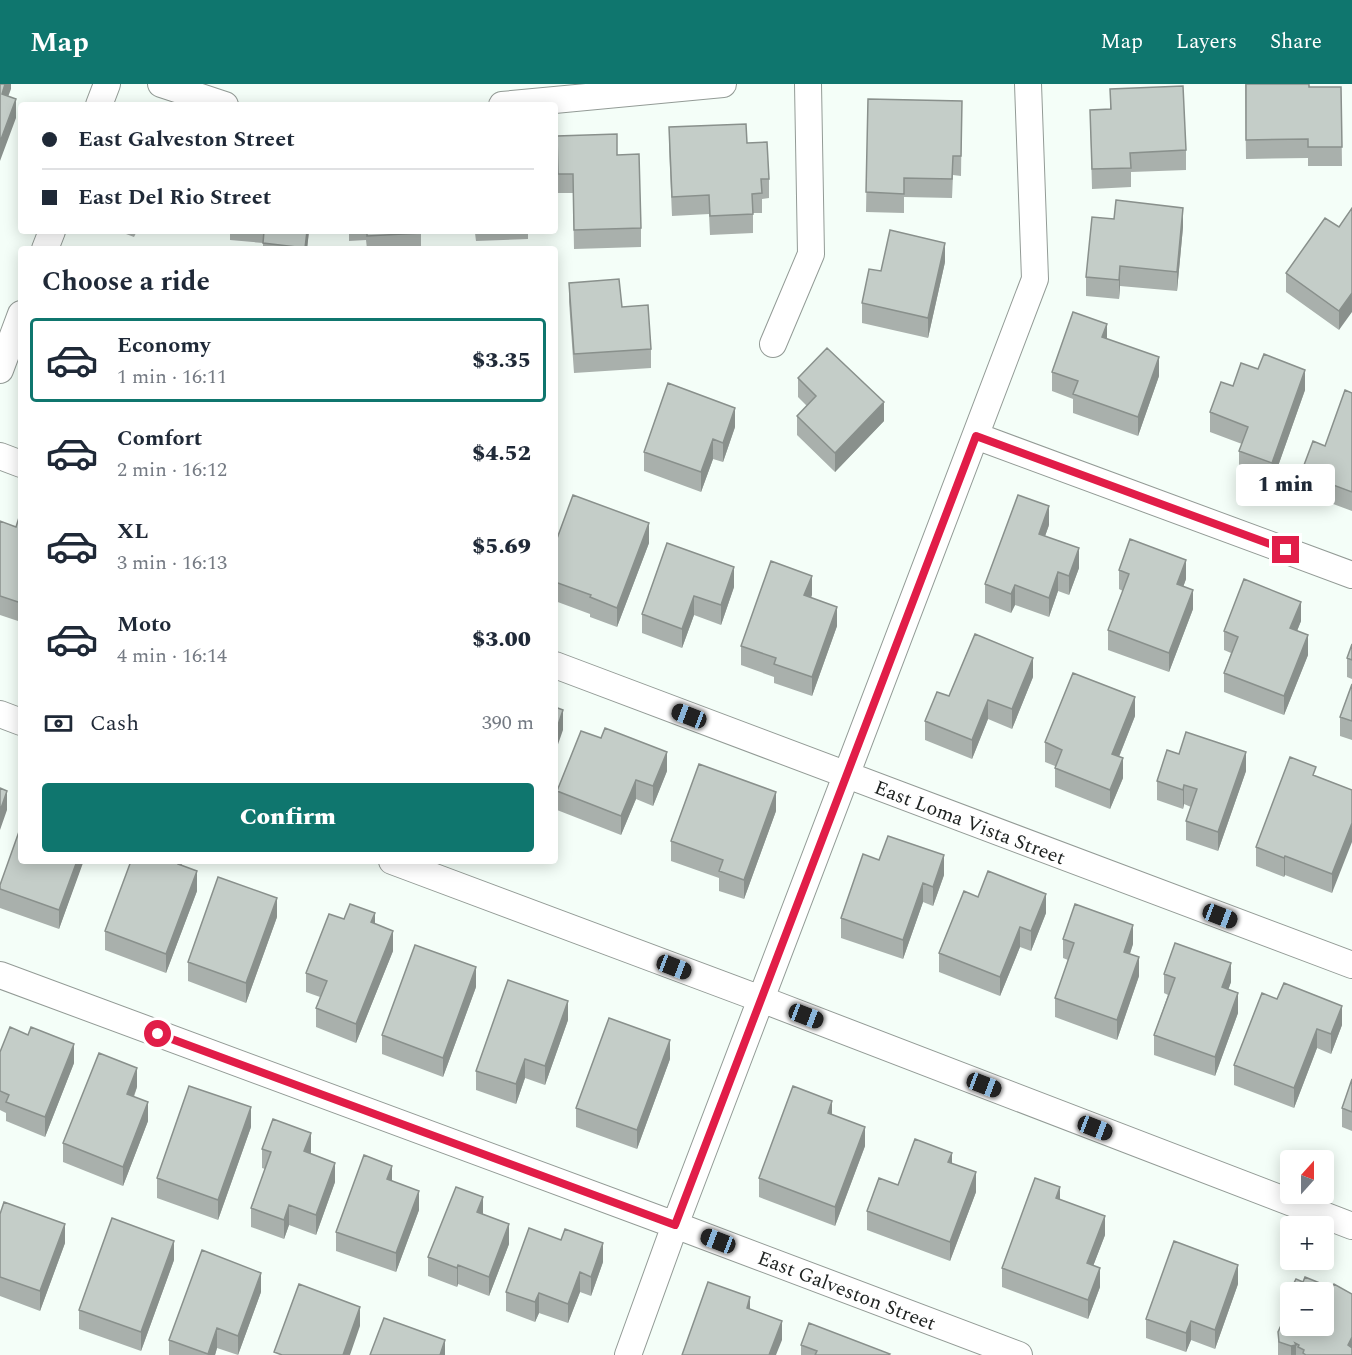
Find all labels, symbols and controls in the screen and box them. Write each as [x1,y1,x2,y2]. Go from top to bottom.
text: Map [30,21,89,64]
text: Map [1101,26,1143,58]
text: Layers [1176,26,1237,58]
text: Share [1270,26,1322,58]
text: East Galveston Street [78,123,295,156]
text: East Del Rio Street [78,181,271,214]
text: Choose a ride [42,261,210,303]
text: Economy [117,329,210,362]
icon: car [45,333,99,387]
text: $3.35 [472,344,531,377]
text: 1 min · 16:11 [117,362,227,392]
text: Comfort [117,422,202,455]
icon: car [45,426,99,480]
text: $4.52 [472,437,531,470]
text: 2 min · 16:12 [117,455,227,485]
callout: 1 min [1236,463,1336,505]
text: 1 min [1258,470,1313,500]
text: XL [117,515,148,548]
icon: car [45,519,99,573]
text: $5.69 [472,530,531,563]
route end [1272,536,1299,563]
text: 3 min · 16:13 [117,548,227,578]
text: Moto [117,608,171,641]
icon: car [45,612,99,666]
text: $3.00 [472,623,531,656]
text: 4 min · 16:14 [117,641,227,671]
car [669,701,709,731]
icon: cash [42,707,75,740]
text: Cash [90,707,139,740]
text: 390 m [482,708,534,738]
street label: East Loma Vista Street [870,773,1070,873]
button: Confirm [42,783,534,852]
car [1200,901,1240,931]
car [654,952,694,982]
car [786,1001,826,1031]
route start [144,1020,171,1047]
car [964,1070,1004,1100]
car [1075,1113,1115,1143]
north arrow [1280,1150,1334,1204]
map controls [1280,1150,1334,1336]
button: + [1280,1216,1334,1270]
car [698,1226,738,1256]
street label: East Galveston Street [753,1243,940,1339]
button: − [1280,1282,1334,1336]

